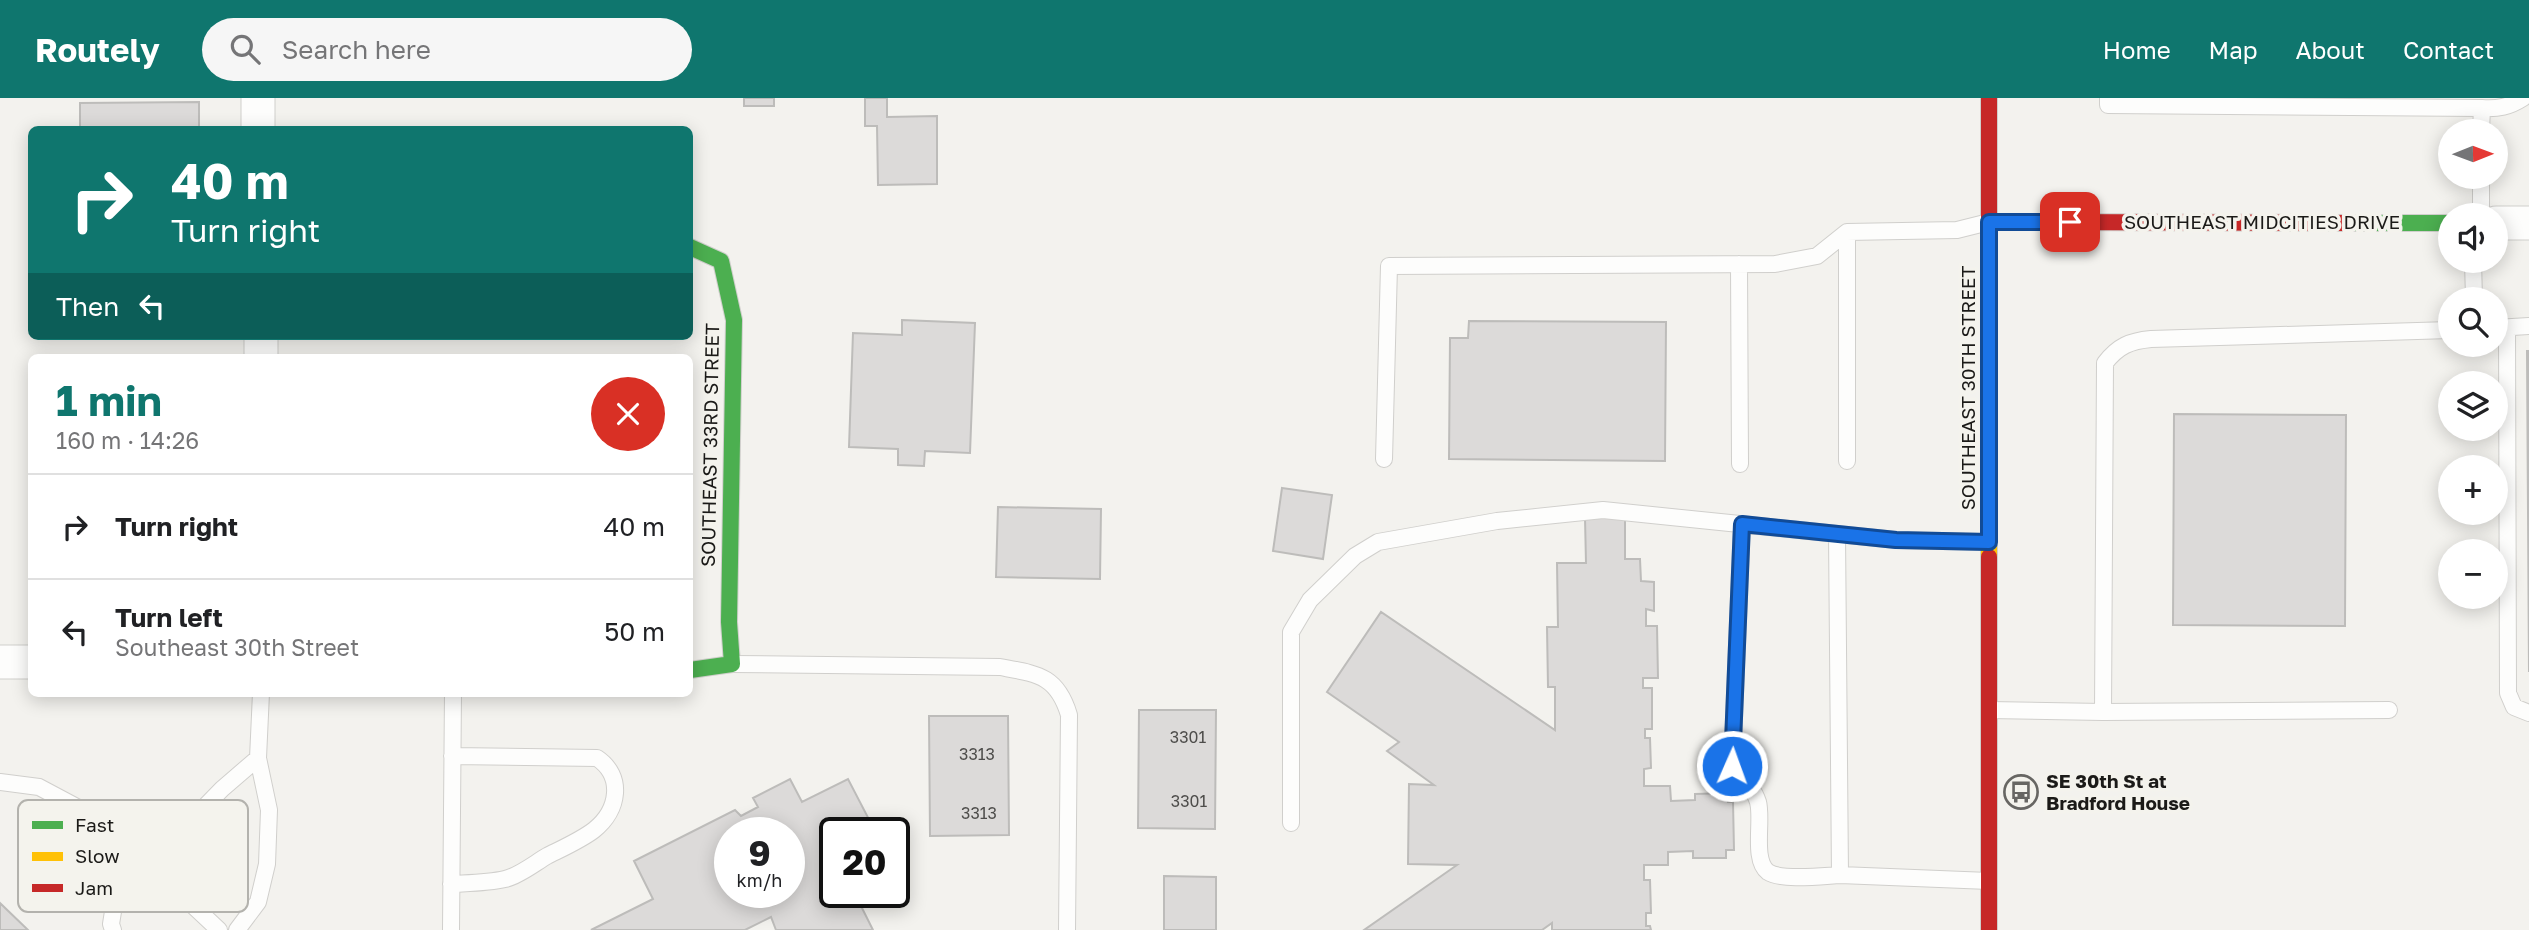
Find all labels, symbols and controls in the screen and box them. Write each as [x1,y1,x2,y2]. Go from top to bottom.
search box [202,18,692,81]
text: Routely [35,30,160,69]
icon: search [226,30,264,68]
text: Search here [282,34,431,65]
text: Home [2103,35,2171,64]
text: Map [2209,35,2258,64]
text: About [2296,35,2365,64]
text: Contact [2403,35,2494,64]
north arrow [2438,119,2508,189]
map controls [2438,119,2508,609]
text: 40 m [171,151,289,210]
icon: right [56,154,147,245]
pin [2040,192,2100,252]
icon: arrive [2051,203,2089,241]
button: sound [2438,203,2508,273]
street label: SOUTHEAST MIDCITIES DRIVE [2124,210,2400,233]
text: Turn right [171,211,320,249]
street label: SOUTHEAST 30TH STREET [1956,265,1979,510]
icon: left [133,287,171,325]
button: search [2438,287,2508,357]
text: Then [56,291,119,322]
street label: SOUTHEAST 33RD STREET [696,323,723,567]
button: layers [2438,371,2508,441]
text: 1 min [56,375,162,425]
button: close [591,377,665,451]
text: 160 m · 14:26 [56,426,199,454]
button: + [2438,455,2508,525]
icon: right [56,508,94,546]
text: Turn right [115,511,238,542]
text: 40 m [604,511,665,542]
button: − [2438,539,2508,609]
text: Turn left [115,602,223,633]
icon: left [56,613,94,651]
text: 50 m [604,616,665,647]
text: Southeast 30th Street [115,633,359,661]
house number: 3301 [1170,727,1206,747]
position arrow [1695,729,1769,803]
house number: 3313 [959,744,995,764]
place label: SE 30th St at Bradford House [2046,769,2190,814]
bus stop icon: SE 30th St at Bradford House [2002,773,2040,811]
house number: 3301 [1171,791,1207,811]
legend [18,800,248,912]
house number: 3313 [961,803,997,823]
text: Fast [75,813,114,836]
speed limit sign: 20 [819,817,910,908]
text: 9 [748,832,771,874]
text: Slow [75,844,120,867]
text: km/h [737,869,782,891]
text: Jam [75,876,113,899]

